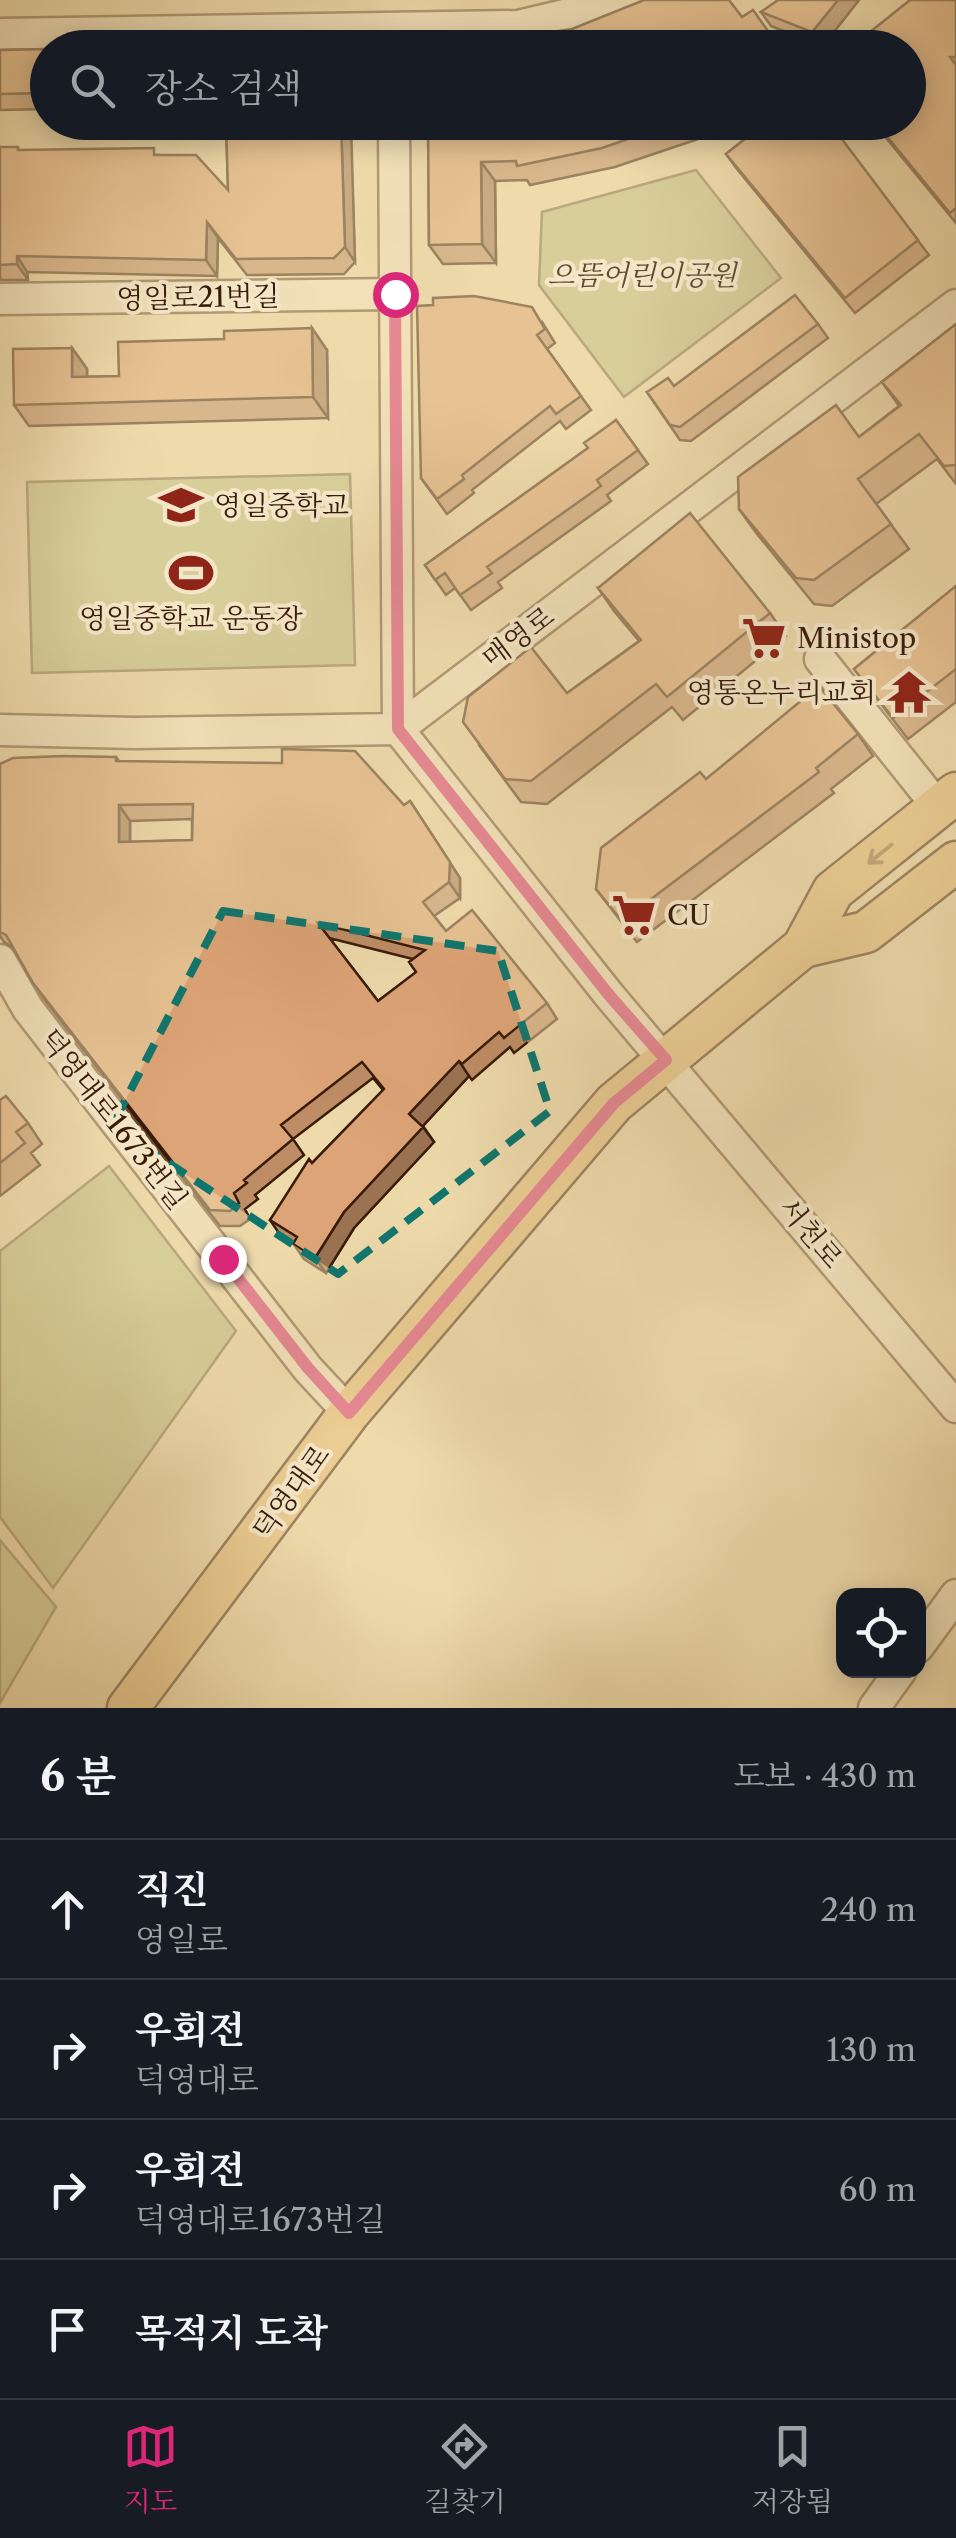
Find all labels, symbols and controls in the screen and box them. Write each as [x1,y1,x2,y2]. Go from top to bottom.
search box [30,30,926,140]
icon: search [65,58,120,113]
text: 장소 검색 [145,65,302,112]
park label: 으뜸어린이공원 [547,258,739,292]
route start [373,272,419,318]
street label: 영일로21번길 [116,279,280,315]
school or university icon: 영일중학교 [157,481,205,529]
place label: 영일중학교 [214,488,349,522]
sports icon: 영일중학교 운동장 [167,549,215,597]
street label: 매영로 [475,599,561,675]
place label: 영일중학교 운동장 [79,601,303,635]
supermarket icon: Ministop [740,614,788,662]
place label: Ministop [797,621,916,655]
temple icon: 영통온누리교회 [885,668,933,716]
place label: 영통온누리교회 [687,675,876,709]
one-way arrow [867,843,893,865]
supermarket icon: CU [610,891,658,939]
place label: CU [667,898,710,932]
street label: 덕영대로1673번길 [33,1022,195,1216]
street label: 서천로 [772,1191,850,1275]
route end [201,1237,247,1283]
street label: 덕영대로 [245,1438,337,1546]
map controls [836,1588,926,1678]
button: locate [836,1588,926,1678]
text: 6 분 [40,1750,116,1802]
text: 도보 · 430 m [733,1756,916,1795]
text: 직진 [135,1866,208,1913]
icon: ahead [40,1882,95,1937]
text: 240 m [820,1890,916,1929]
text: 영일로 [135,1920,228,1959]
text: 우회전 [135,2006,245,2053]
icon: right [40,2022,95,2077]
text: 130 m [826,2030,916,2069]
text: 덕영대로 [135,2060,259,2099]
text: 우회전 [135,2146,245,2193]
icon: right [40,2162,95,2217]
text: 60 m [839,2170,916,2209]
text: 덕영대로1673번길 [135,2200,386,2239]
icon: arrive [40,2302,95,2357]
text: 목적지 도착 [135,2309,328,2356]
tab: 지도 [123,2419,178,2519]
tab: 길찾기 [424,2419,505,2519]
tab: 저장됨 [752,2419,833,2519]

